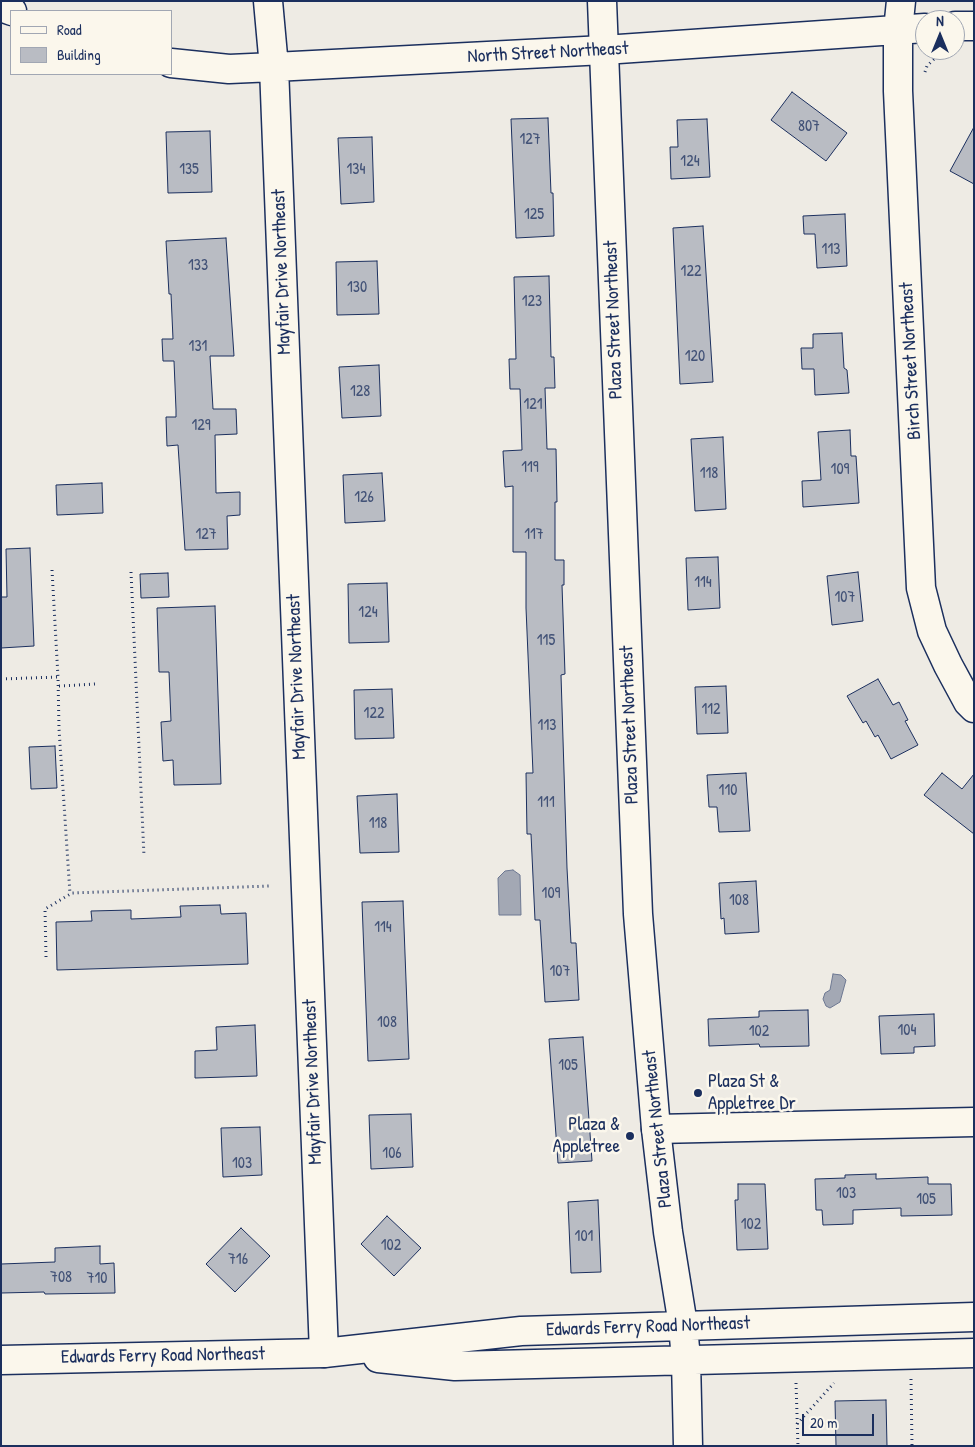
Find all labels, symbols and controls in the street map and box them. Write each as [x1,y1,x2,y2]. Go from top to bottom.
legend [10,10,172,75]
north arrow [915,10,965,60]
text: N [936,11,944,30]
text: Road [57,19,82,40]
street label: North Street Northeast [467,37,629,69]
text: Building [57,44,101,65]
house number: 807 [798,117,820,137]
house number: 127 [519,130,541,150]
house number: 124 [680,152,700,172]
house number: 135 [179,160,199,180]
house number: 134 [347,160,365,180]
street label: Mayfair Drive Northeast [268,189,296,355]
house number: 125 [524,205,544,225]
street label: Plaza Street Northeast [600,240,628,400]
house number: 113 [822,240,840,260]
house number: 133 [188,256,208,276]
house number: 122 [681,262,701,282]
house number: 130 [347,278,367,298]
street label: Birch Street Northeast [895,282,927,440]
house number: 123 [522,292,542,312]
house number: 131 [189,337,207,357]
house number: 120 [685,347,705,367]
house number: 128 [350,382,370,402]
house number: 121 [523,395,543,415]
house number: 129 [191,416,211,436]
house number: 119 [521,458,539,478]
house number: 109 [831,460,849,480]
house number: 118 [700,464,718,484]
house number: 126 [354,488,374,508]
house number: 127 [195,525,217,545]
house number: 117 [524,525,544,545]
house number: 114 [694,573,712,593]
house number: 107 [835,588,855,608]
street label: Mayfair Drive Northeast [283,594,311,760]
house number: 124 [358,603,378,623]
house number: 115 [537,631,555,651]
street label: Plaza Street Northeast [616,645,644,805]
house number: 112 [701,700,721,720]
house number: 122 [364,704,384,724]
house number: 113 [538,716,556,736]
house number: 110 [719,781,737,801]
house number: 111 [537,793,555,813]
house number: 118 [369,814,387,834]
house number: 109 [542,884,560,904]
house number: 108 [729,891,749,911]
house number: 114 [374,918,392,938]
house number: 107 [550,962,570,982]
street label: Mayfair Drive Northeast [299,999,327,1165]
house number: 108 [377,1013,397,1033]
house number: 104 [898,1021,916,1041]
house number: 102 [749,1022,769,1042]
street label: Plaza Street Northeast [638,1049,678,1209]
house number: 105 [558,1056,578,1076]
place label: Plaza St & Appletree Dr [708,1071,796,1115]
marker: Plaza St & Appletree Dr [692,1087,704,1099]
place label: Plaza & Appletree [553,1114,620,1158]
marker: Plaza & Appletree [624,1130,636,1142]
house number: 106 [382,1144,402,1164]
house number: 103 [232,1154,252,1174]
house number: 103 [836,1184,856,1204]
house number: 105 [916,1190,936,1210]
house number: 102 [741,1215,761,1235]
house number: 101 [575,1227,593,1247]
house number: 102 [381,1236,401,1256]
house number: 716 [228,1250,248,1270]
house number: 708 [50,1268,72,1288]
house number: 710 [87,1269,107,1289]
street label: Edwards Ferry Road Northeast [546,1312,750,1342]
street label: Edwards Ferry Road Northeast [61,1343,265,1369]
scale bar [805,1404,878,1436]
text: 20 m [810,1412,837,1433]

